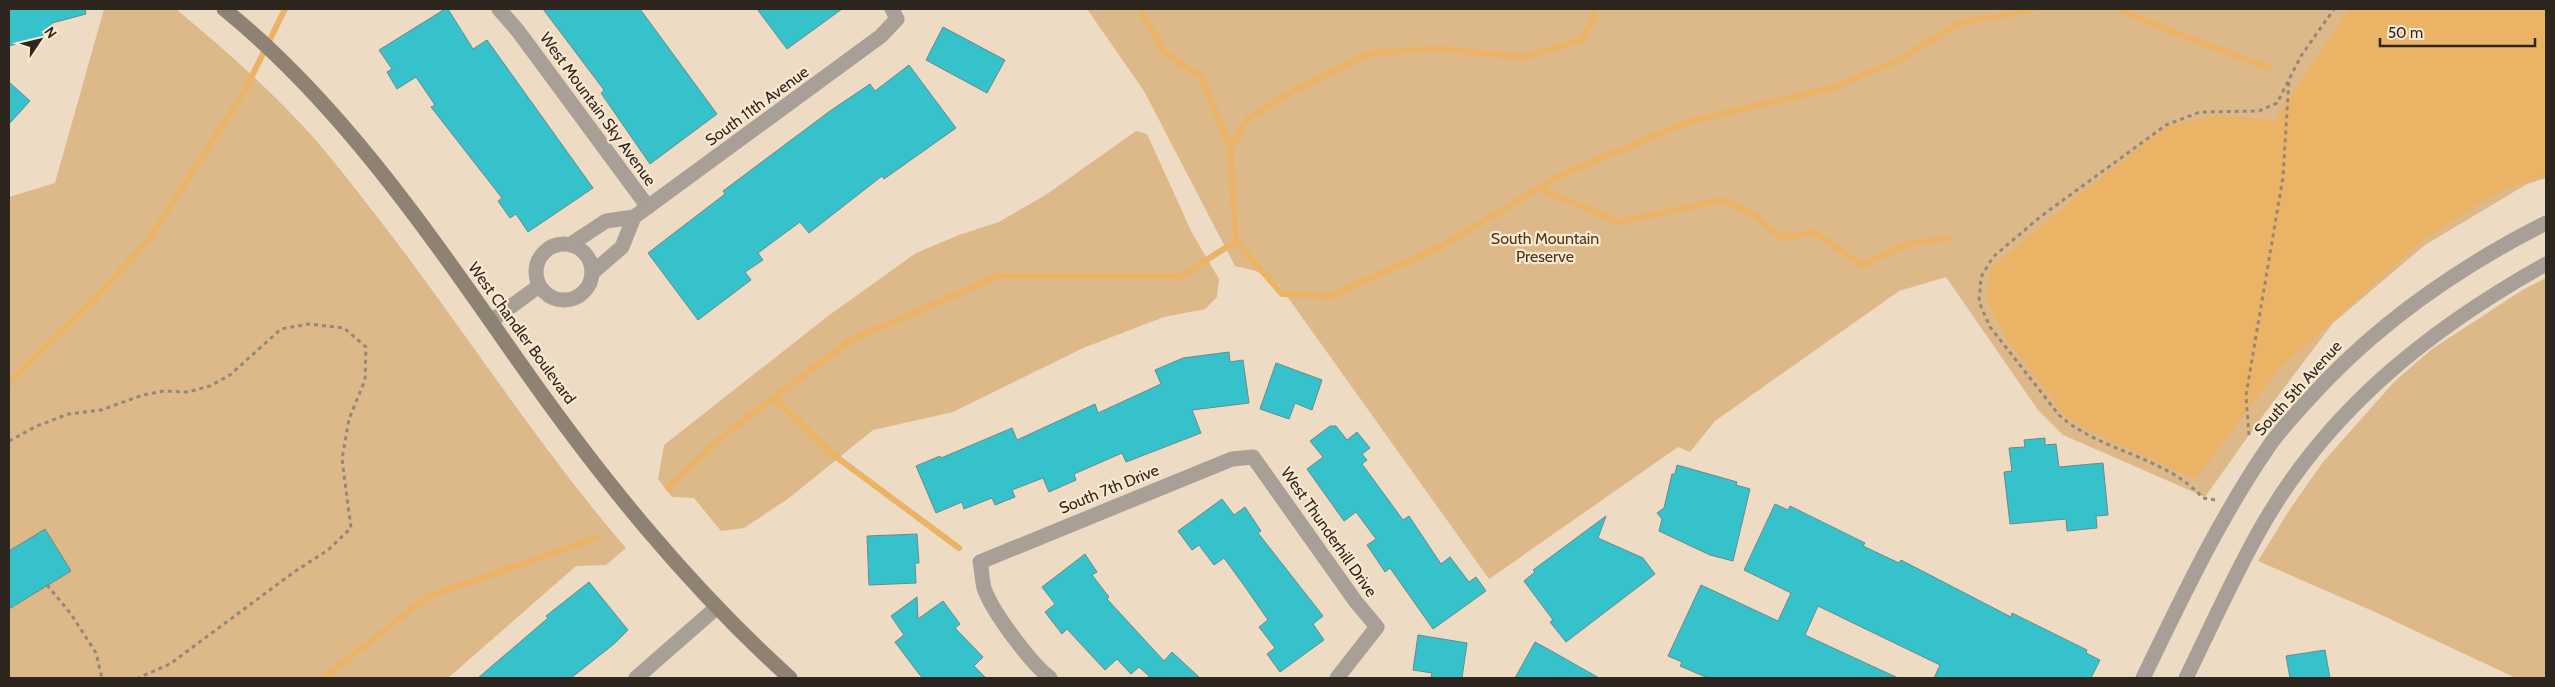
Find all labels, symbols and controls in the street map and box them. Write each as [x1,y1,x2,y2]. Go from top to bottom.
north arrow [15,15,65,65]
scale bar [2380,15,2535,47]
text: N [40,23,61,42]
text: 50 m [2388,24,2423,42]
street label: West Mountain Sky Avenue [536,29,660,189]
street label: South 11th Avenue [702,62,812,150]
park label: South Mountain Preserve [1491,229,1599,266]
street label: West Chandler Boulevard [464,258,580,408]
street label: South 5th Avenue [2250,337,2346,439]
street label: South 7th Drive [1056,460,1162,518]
street label: West Thunderhill Drive [1277,463,1381,601]

